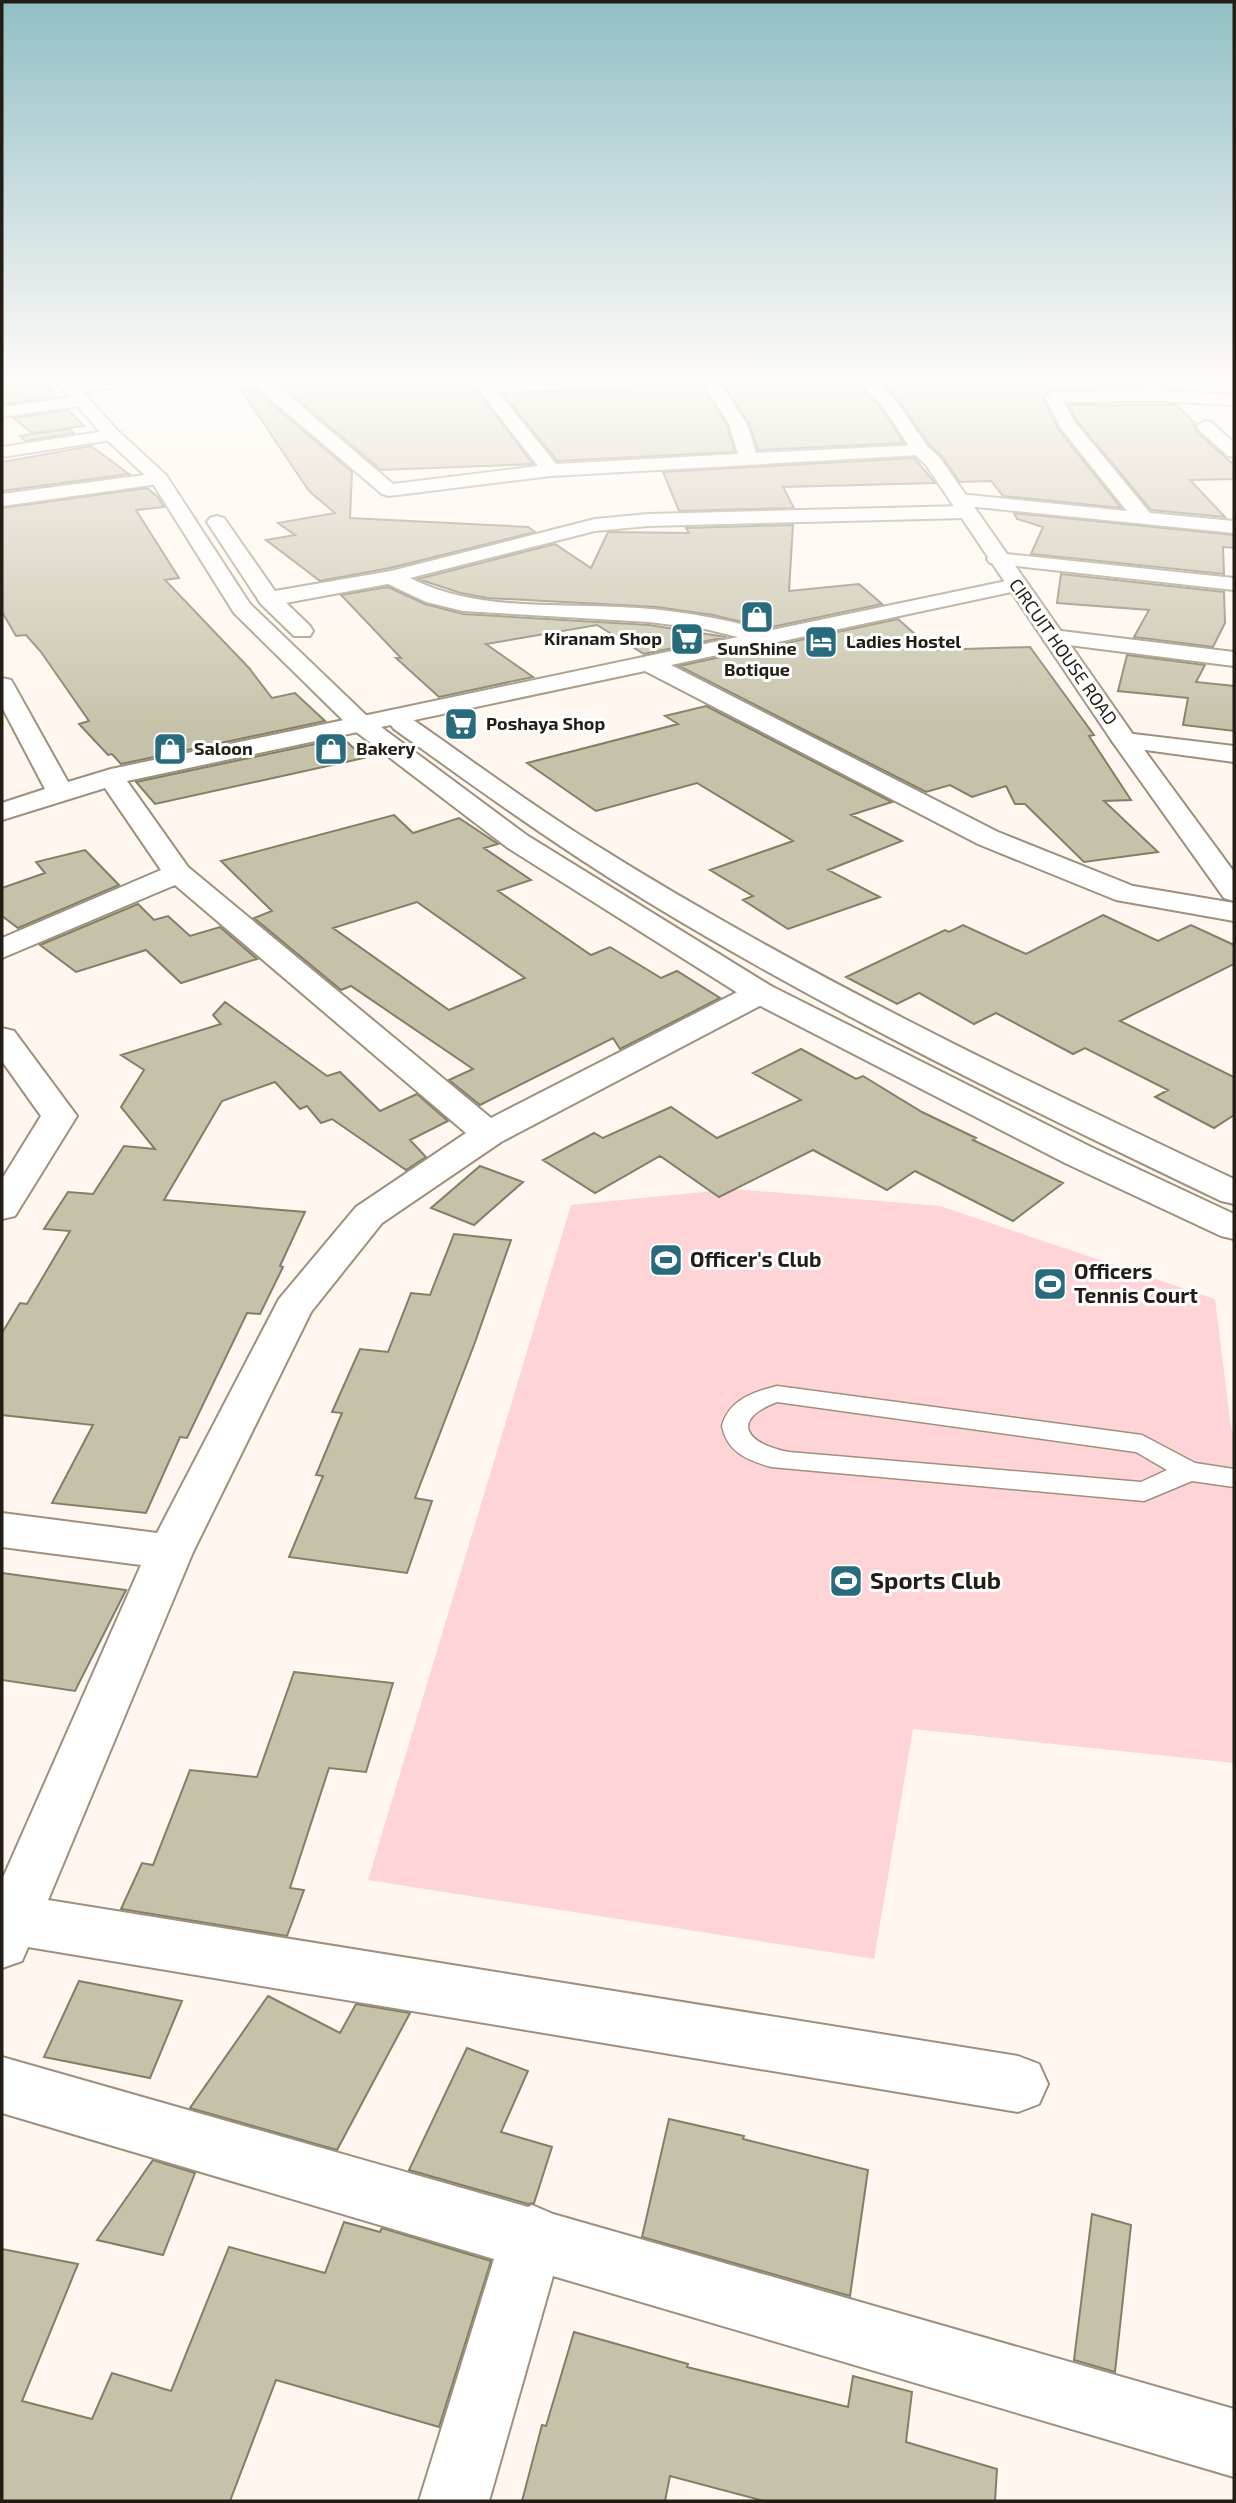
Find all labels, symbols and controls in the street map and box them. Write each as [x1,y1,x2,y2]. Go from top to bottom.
street label: CIRCUIT HOUSE ROAD [1005,574,1123,729]
shop icon: SunShine Botique [738,598,776,636]
supermarket icon: Kiranam Shop [668,620,706,658]
hotel icon: Ladies Hostel [802,623,840,661]
place label: Kiranam Shop [544,627,662,649]
place label: Ladies Hostel [846,630,961,652]
place label: SunShine Botique [717,637,797,680]
supermarket icon: Poshaya Shop [442,705,480,743]
place label: Poshaya Shop [486,712,605,734]
shop icon: Saloon [151,730,189,768]
shop icon: Bakery [312,730,350,768]
place label: Saloon [194,737,253,759]
place label: Bakery [356,737,416,759]
sports icon: Officer's Club [647,1241,685,1279]
place label: Officer's Club [690,1246,821,1271]
place label: Officers Tennis Court [1074,1258,1198,1307]
sports icon: Officers Tennis Court [1031,1265,1069,1303]
sports icon: Sports Club [827,1562,865,1600]
place label: Sports Club [870,1565,1001,1594]

